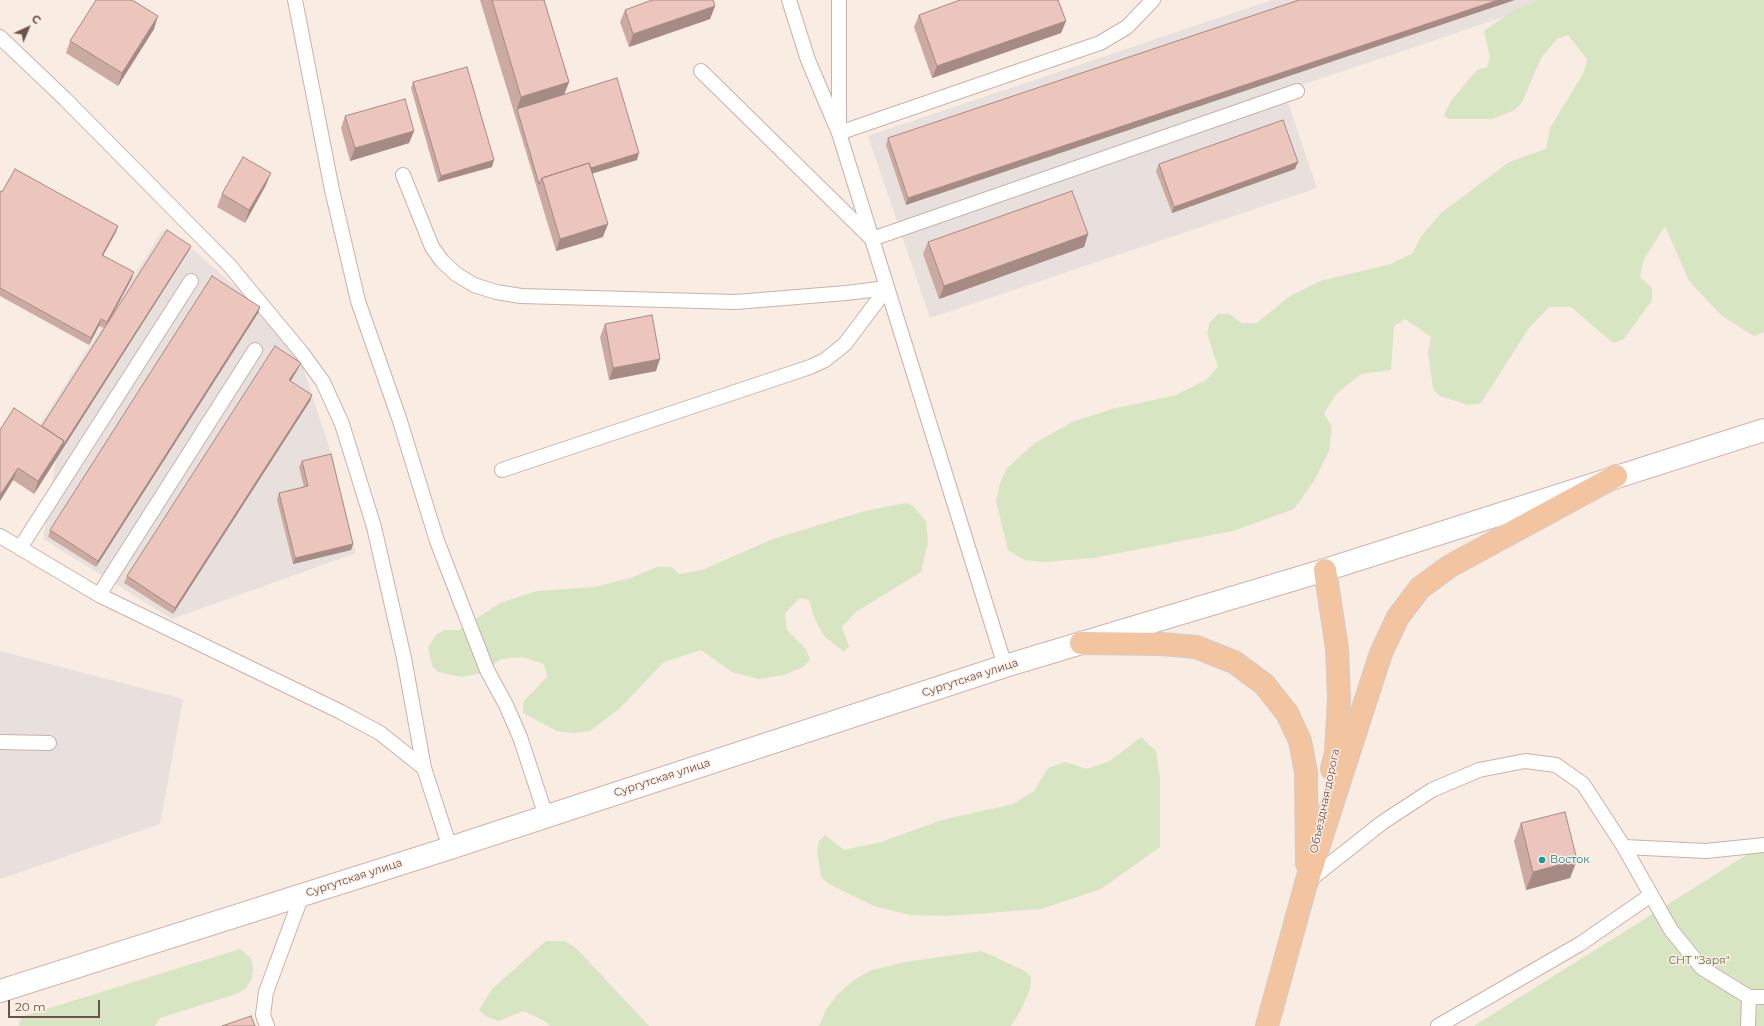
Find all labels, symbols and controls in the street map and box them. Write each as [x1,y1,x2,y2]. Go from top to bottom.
north arrow [8,8,48,48]
text: С [29,12,44,27]
street label: Сургутская улица [920,656,1020,700]
street label: Объездная дорога [1307,747,1343,855]
street label: Сургутская улица [612,756,712,800]
place label: Восток [1550,853,1590,867]
marker: Восток [1537,855,1547,865]
street label: Сургутская улица [304,856,404,900]
park label: СНТ "Заря" [1668,954,1730,968]
scale bar [10,992,102,1018]
text: 20 m [15,999,46,1014]

